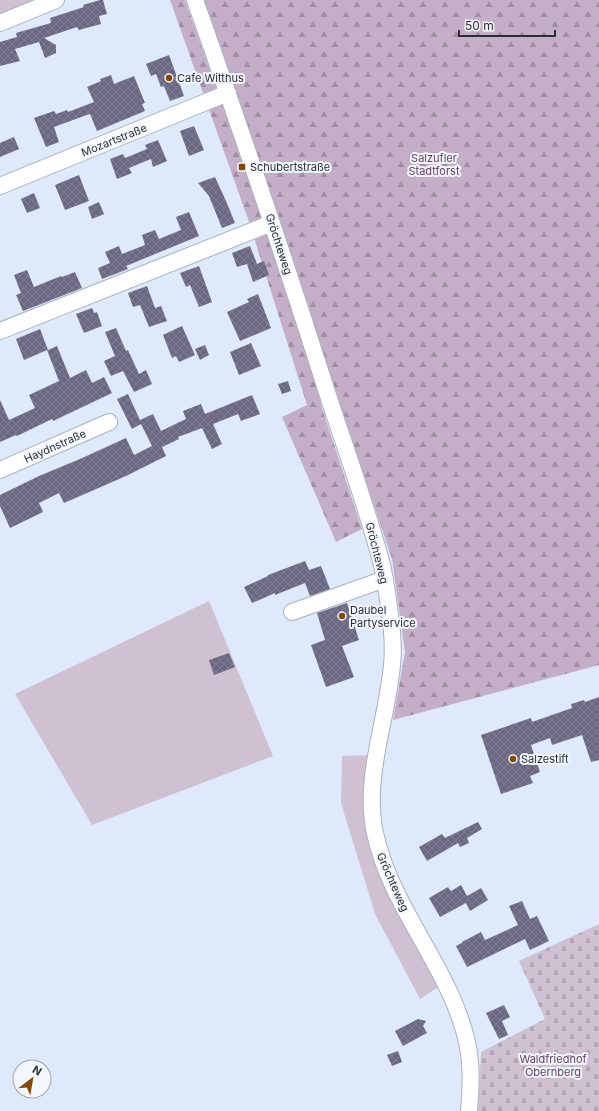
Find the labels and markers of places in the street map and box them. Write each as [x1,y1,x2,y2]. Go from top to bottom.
place label: Cafe Witthus [177,71,244,85]
marker: Cafe Witthus [164,73,174,83]
place label: Schubertstraße [250,160,330,174]
marker: Schubertstraße [237,162,247,172]
place label: Daubel Partyservice [350,603,416,630]
marker: Daubel Partyservice [337,611,347,621]
place label: Salzestift [521,752,569,766]
marker: Salzestift [508,754,518,764]

